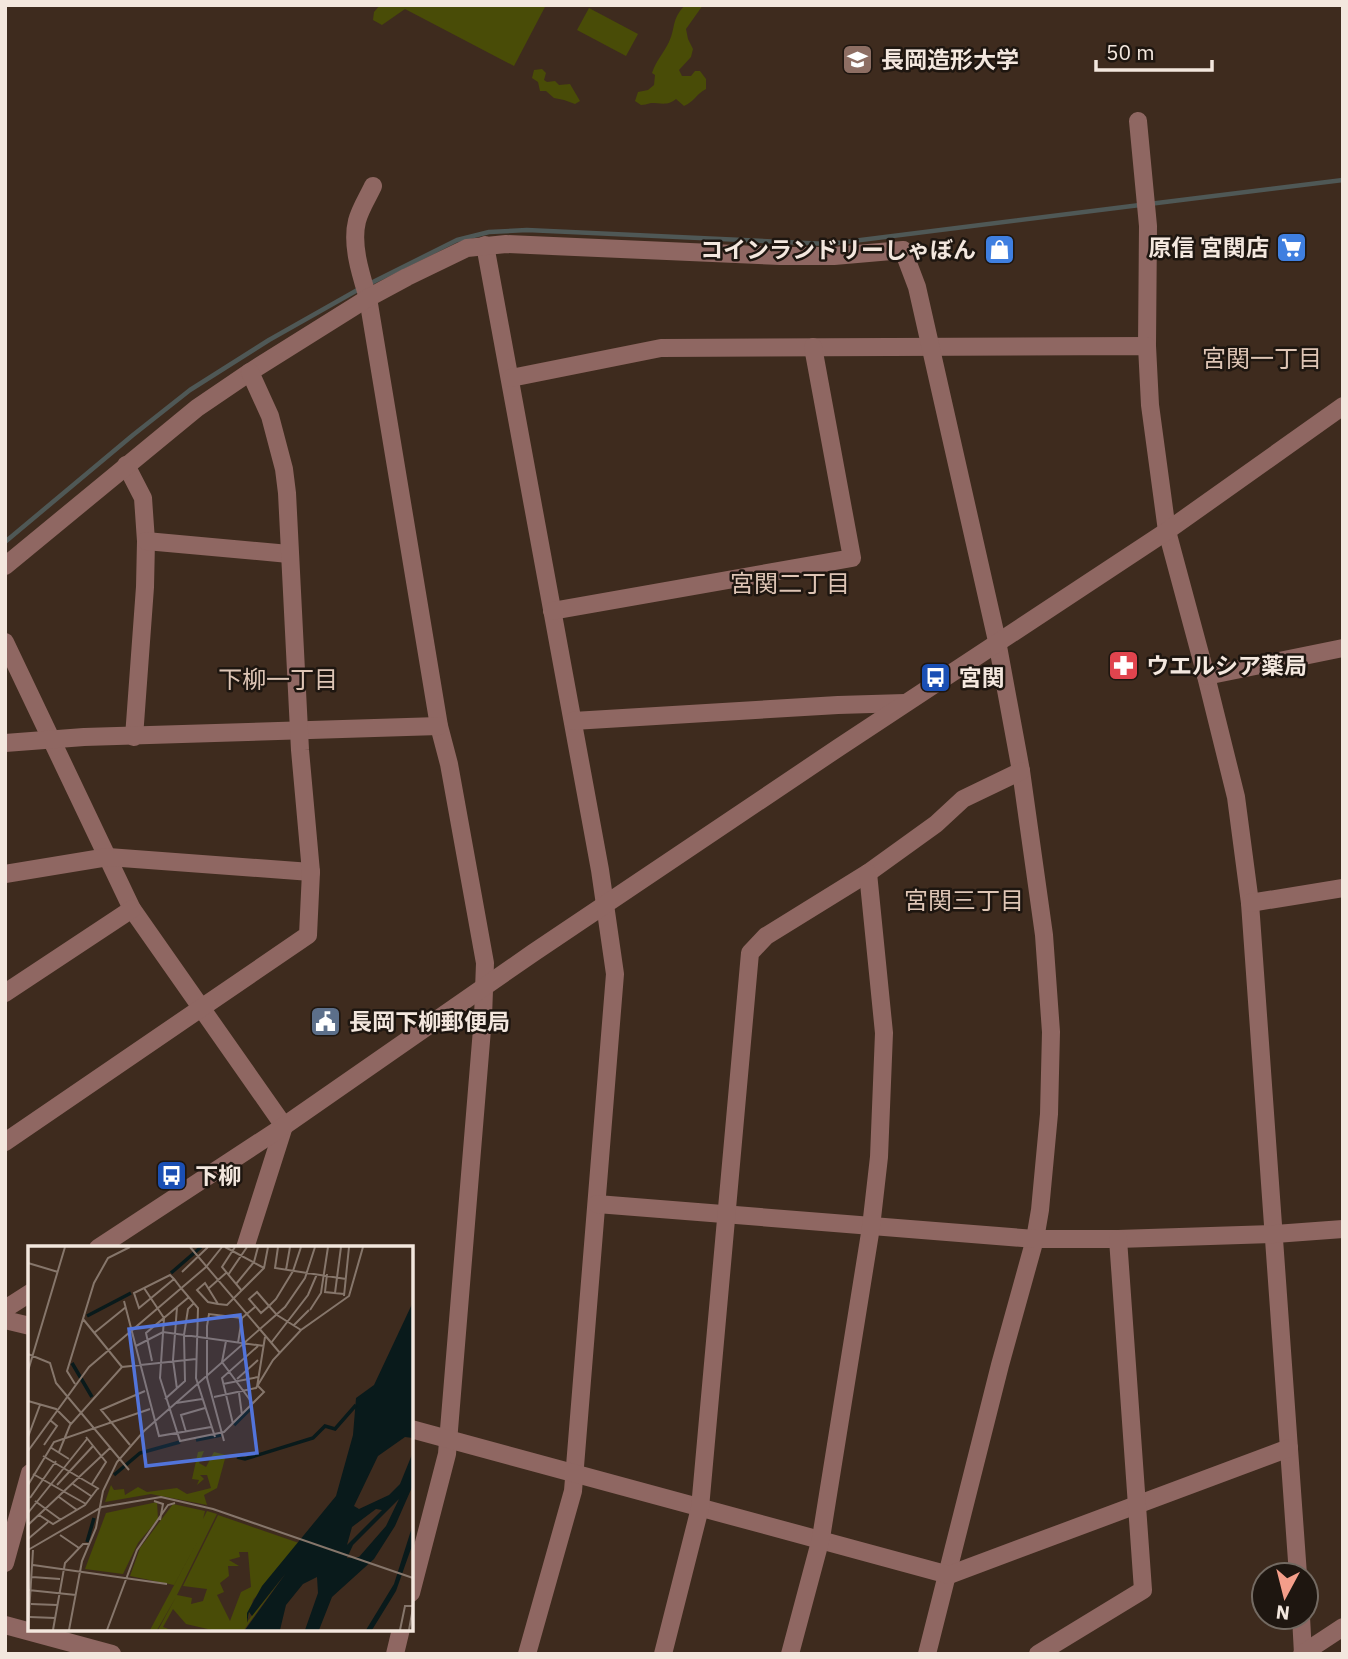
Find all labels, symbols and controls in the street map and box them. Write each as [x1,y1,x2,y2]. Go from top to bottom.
scale bar [1096,28,1212,72]
text: 50 m [1106,38,1155,66]
school or university icon: 長岡造形大学 [841,42,875,76]
place label: 長岡造形大学 [881,44,1019,74]
supermarket icon: 原信 宮関店 [1275,230,1309,264]
shop icon: コインランドリーしゃぼん [982,232,1016,266]
place label: 原信 宮関店 [1149,232,1269,262]
place label: コインランドリーしゃぼん [700,234,976,264]
district label: 宮関一丁目 [1202,342,1322,374]
district label: 宮関二丁目 [730,567,850,599]
pharmacy icon: ウエルシア薬局 [1106,648,1140,682]
place label: ウエルシア薬局 [1146,650,1307,680]
bus stop icon: 宮関 [919,660,953,694]
place label: 宮関 [959,662,1005,692]
district label: 下柳一丁目 [218,663,338,695]
district label: 宮関三丁目 [904,884,1024,916]
public building icon: 長岡下柳郵便局 [309,1004,343,1038]
place label: 長岡下柳郵便局 [349,1006,510,1036]
bus stop icon: 下柳 [155,1158,189,1192]
place label: 下柳 [195,1160,241,1190]
inset map [28,1246,413,1631]
north arrow [1250,1561,1320,1631]
text: N [1275,1600,1291,1626]

